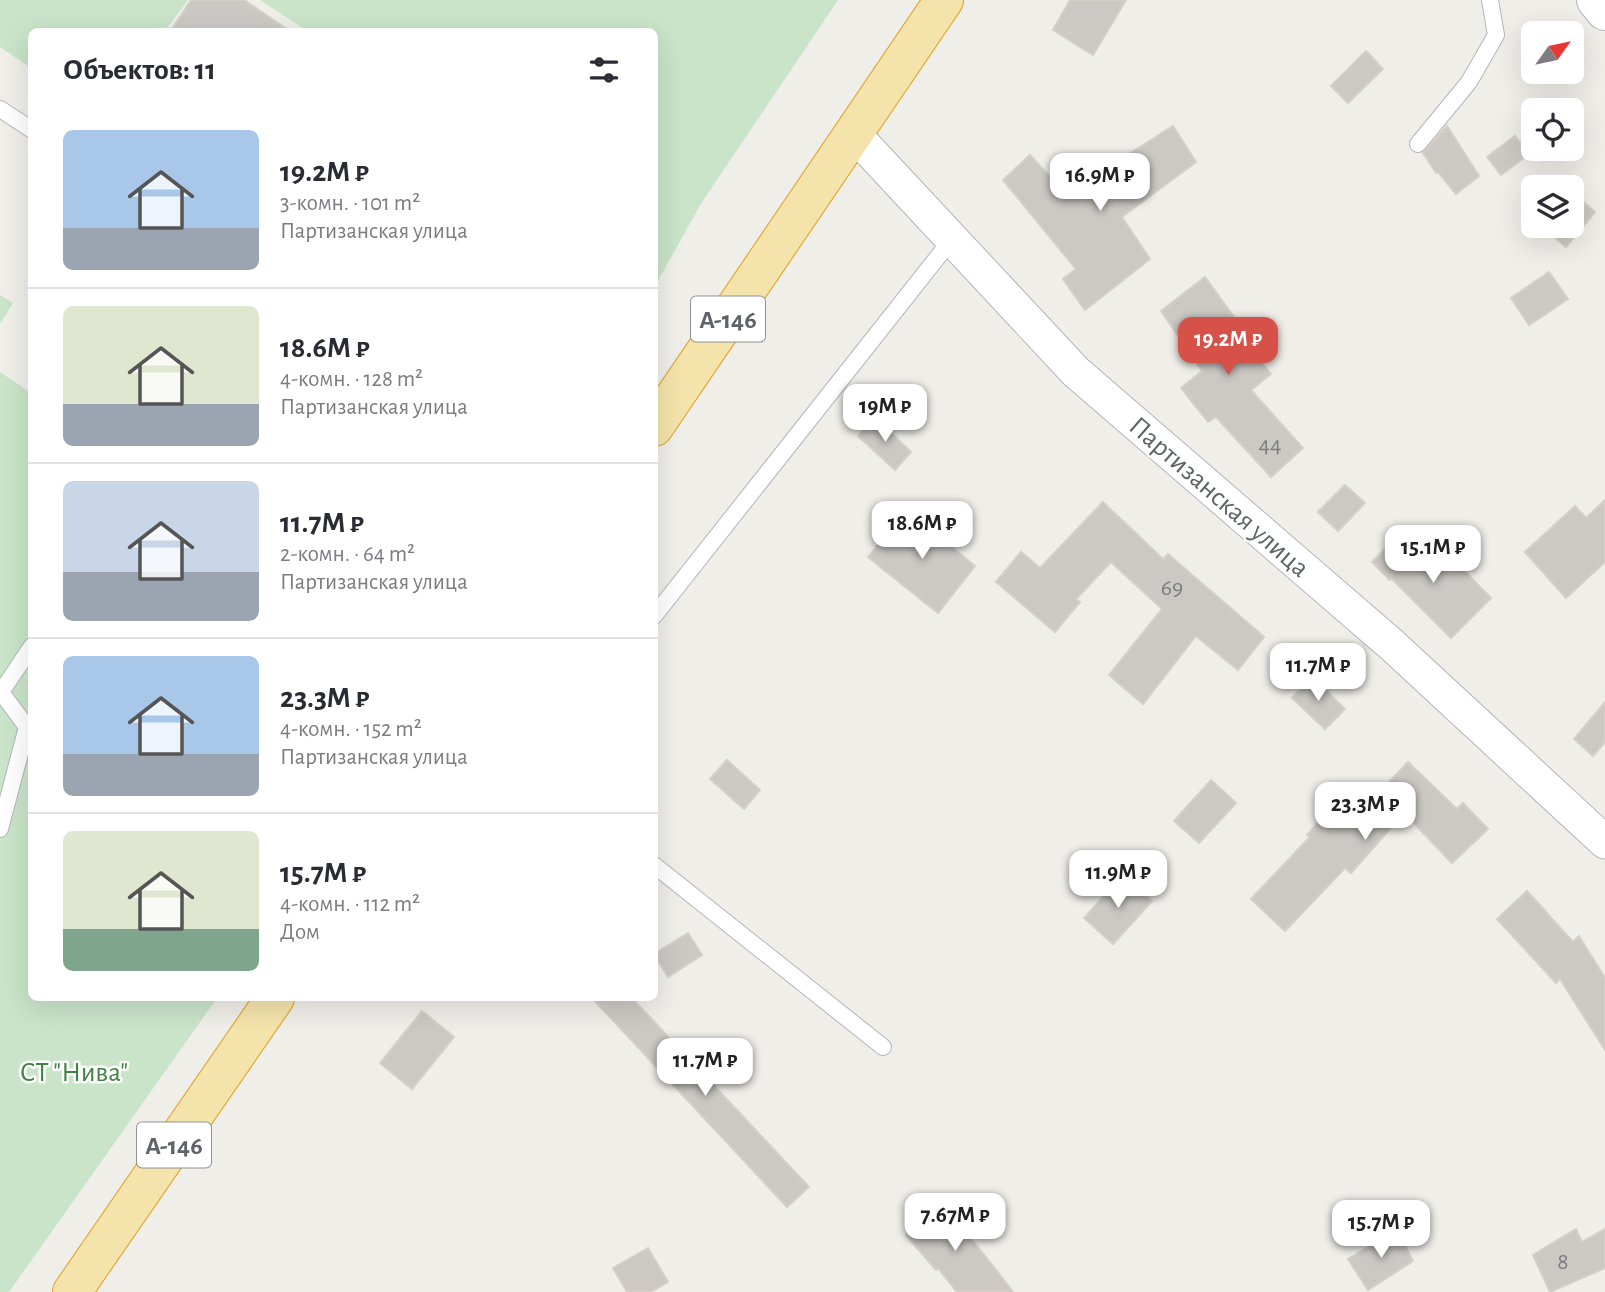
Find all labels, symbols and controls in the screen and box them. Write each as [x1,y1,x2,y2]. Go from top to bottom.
north arrow [1521,21,1584,84]
map controls [1521,21,1584,238]
icon: filters [585,51,623,89]
text: Объектов: 11 [63,55,216,85]
button: locate [1521,98,1584,161]
pin: 16.9M ₽ [1035,154,1165,213]
text: 19.2M ₽ [280,157,369,187]
icon: home [119,158,203,242]
text: 16.9M ₽ [1066,164,1134,187]
button: layers [1521,175,1584,238]
text: 3-комн. · 101 m² [280,192,420,215]
text: Партизанская улица [280,220,468,243]
road number: А-146 [691,296,765,342]
pin: 19.2M ₽ [1163,318,1293,377]
text: 19.2M ₽ [1194,328,1262,351]
text: 18.6M ₽ [280,333,369,363]
icon: home [119,334,203,418]
text: 4-комн. · 128 m² [280,368,423,391]
pin: 19M ₽ [836,384,934,444]
text: 19M ₽ [859,395,911,418]
text: Партизанская улица [280,396,468,419]
street label: Партизанская улица [1123,412,1314,583]
house number: 44 [1258,433,1282,457]
pin: 18.6M ₽ [857,502,987,561]
text: 11.7M ₽ [280,508,364,538]
icon: home [119,509,203,593]
text: 18.6M ₽ [888,512,956,535]
pin: 15.1M ₽ [1368,526,1498,585]
text: 15.1M ₽ [1401,536,1465,559]
text: 2-комн. · 64 m² [280,543,415,566]
text: Партизанская улица [280,571,468,594]
house number: 69 [1161,576,1183,600]
pin: 11.7M ₽ [1253,644,1383,703]
text: 11.7M ₽ [1286,654,1350,677]
text: 23.3M ₽ [280,683,369,713]
icon: home [119,684,203,768]
text: 4-комн. · 152 m² [280,718,422,741]
text: Партизанская улица [280,746,468,769]
pin: 23.3M ₽ [1300,782,1430,842]
text: 23.3M ₽ [1331,793,1399,816]
pin: 11.9M ₽ [1053,850,1183,910]
text: 15.7M ₽ [280,858,366,888]
icon: home [119,859,203,943]
text: 11.9M ₽ [1085,861,1151,884]
text: 4-комн. · 112 m² [280,893,420,916]
text: Дом [280,921,320,944]
pin: 11.7M ₽ [640,1038,770,1098]
text: 11.7M ₽ [673,1049,737,1072]
park label: СТ "Нива" [20,1059,128,1087]
road number: А-146 [137,1122,211,1168]
pin: 7.67M ₽ [890,1194,1020,1253]
pin: 15.7M ₽ [1316,1200,1446,1260]
text: 7.67M ₽ [921,1204,989,1227]
text: 15.7M ₽ [1348,1211,1414,1234]
house number: 8 [1557,1250,1569,1274]

